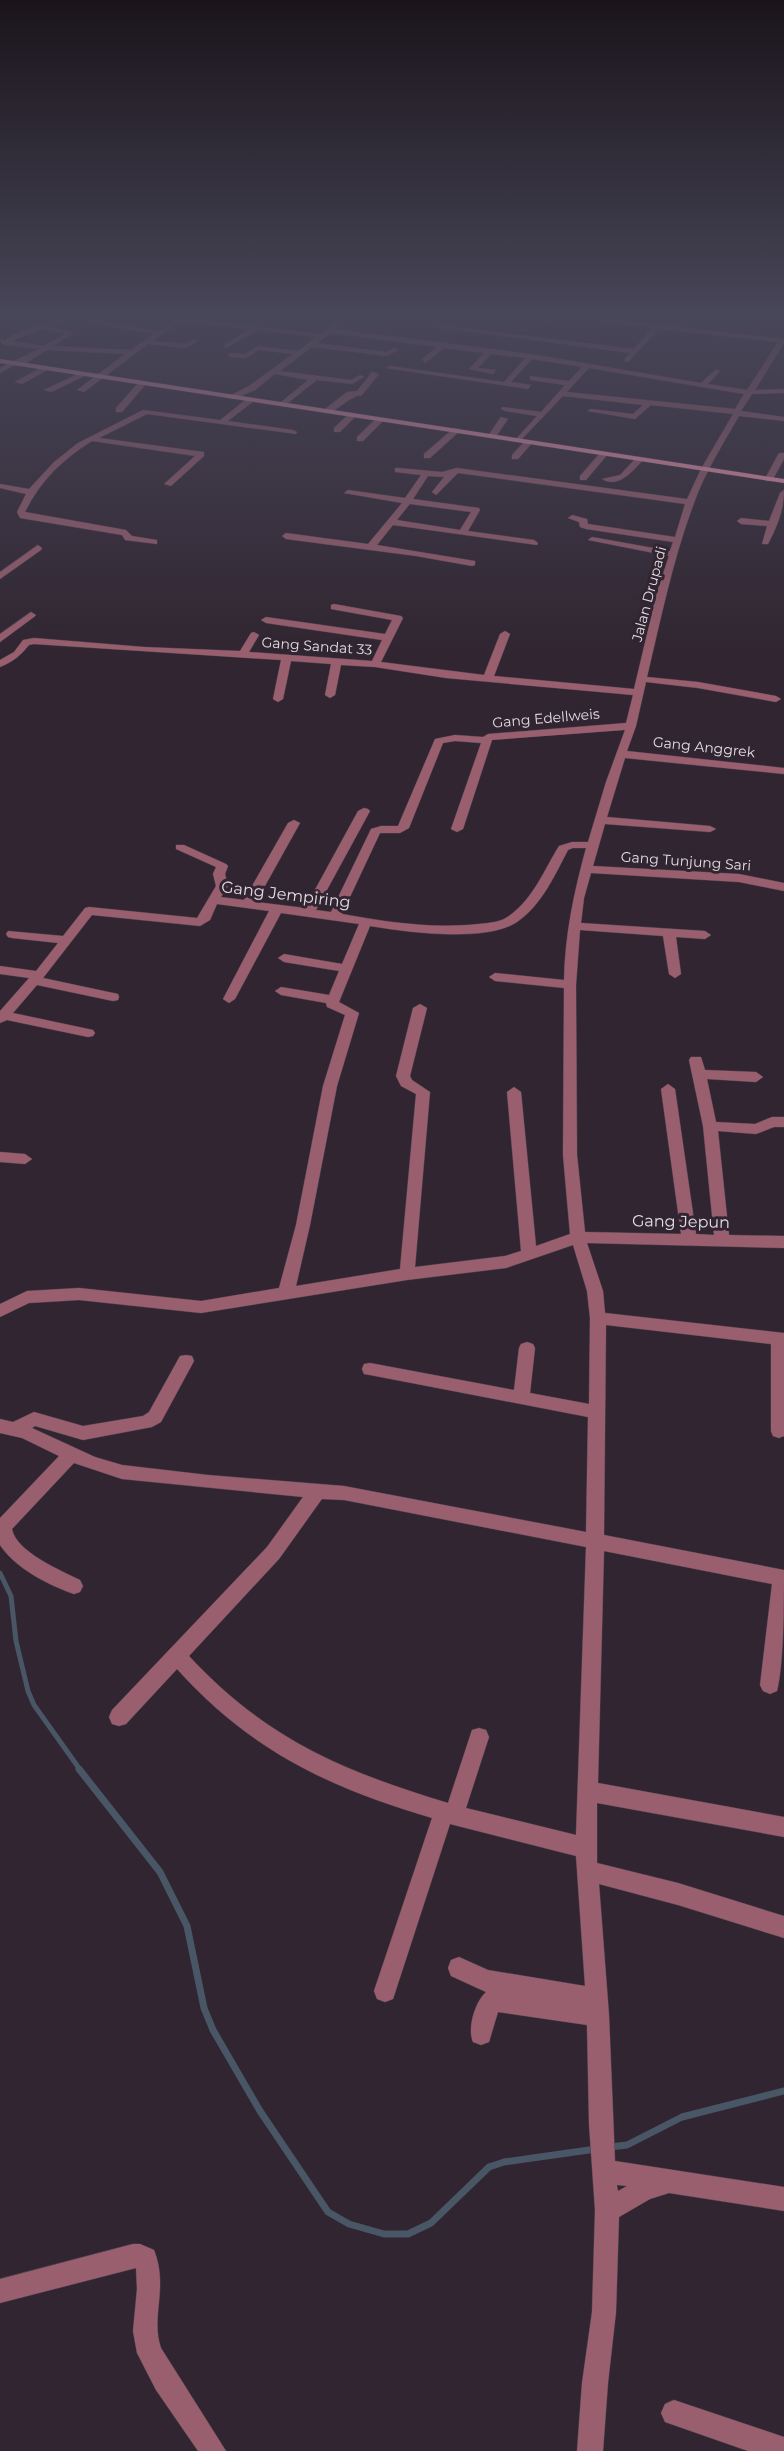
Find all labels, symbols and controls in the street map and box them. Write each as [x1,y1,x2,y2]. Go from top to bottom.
street label: Jalan Drupadi [627,544,670,645]
street label: Gang Sandat 33 [261,633,373,659]
street label: Gang Edellweis [492,704,601,732]
street label: Gang Anggrek [652,733,757,761]
street label: Gang Tunjung Sari [620,847,752,875]
street label: Gang Jempiring [220,877,352,912]
street label: Gang Jepun [632,1211,730,1232]

